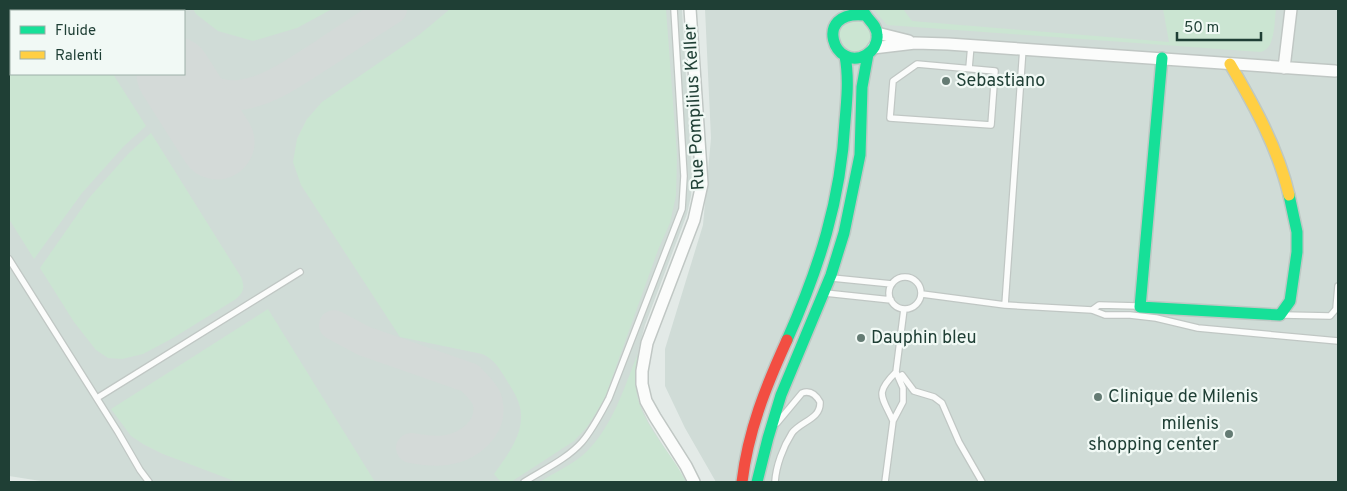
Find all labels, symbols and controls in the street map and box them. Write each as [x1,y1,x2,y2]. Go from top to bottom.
legend [10,10,185,75]
scale bar [1177,10,1261,42]
text: 50 m [1184,19,1219,38]
text: Fluide [55,22,96,41]
street label: Rue Pompilius Keller [679,23,711,191]
text: Ralenti [55,47,102,66]
place label: Sebastiano [956,70,1045,93]
marker: Sebastiano [940,75,952,87]
place label: Dauphin bleu [871,327,977,350]
marker: Dauphin bleu [855,332,867,344]
place label: Clinique de Milenis [1108,386,1259,409]
marker: Clinique de Milenis [1092,391,1104,403]
place label: milenis shopping center [1088,413,1219,457]
marker: milenis shopping center [1223,428,1235,440]

